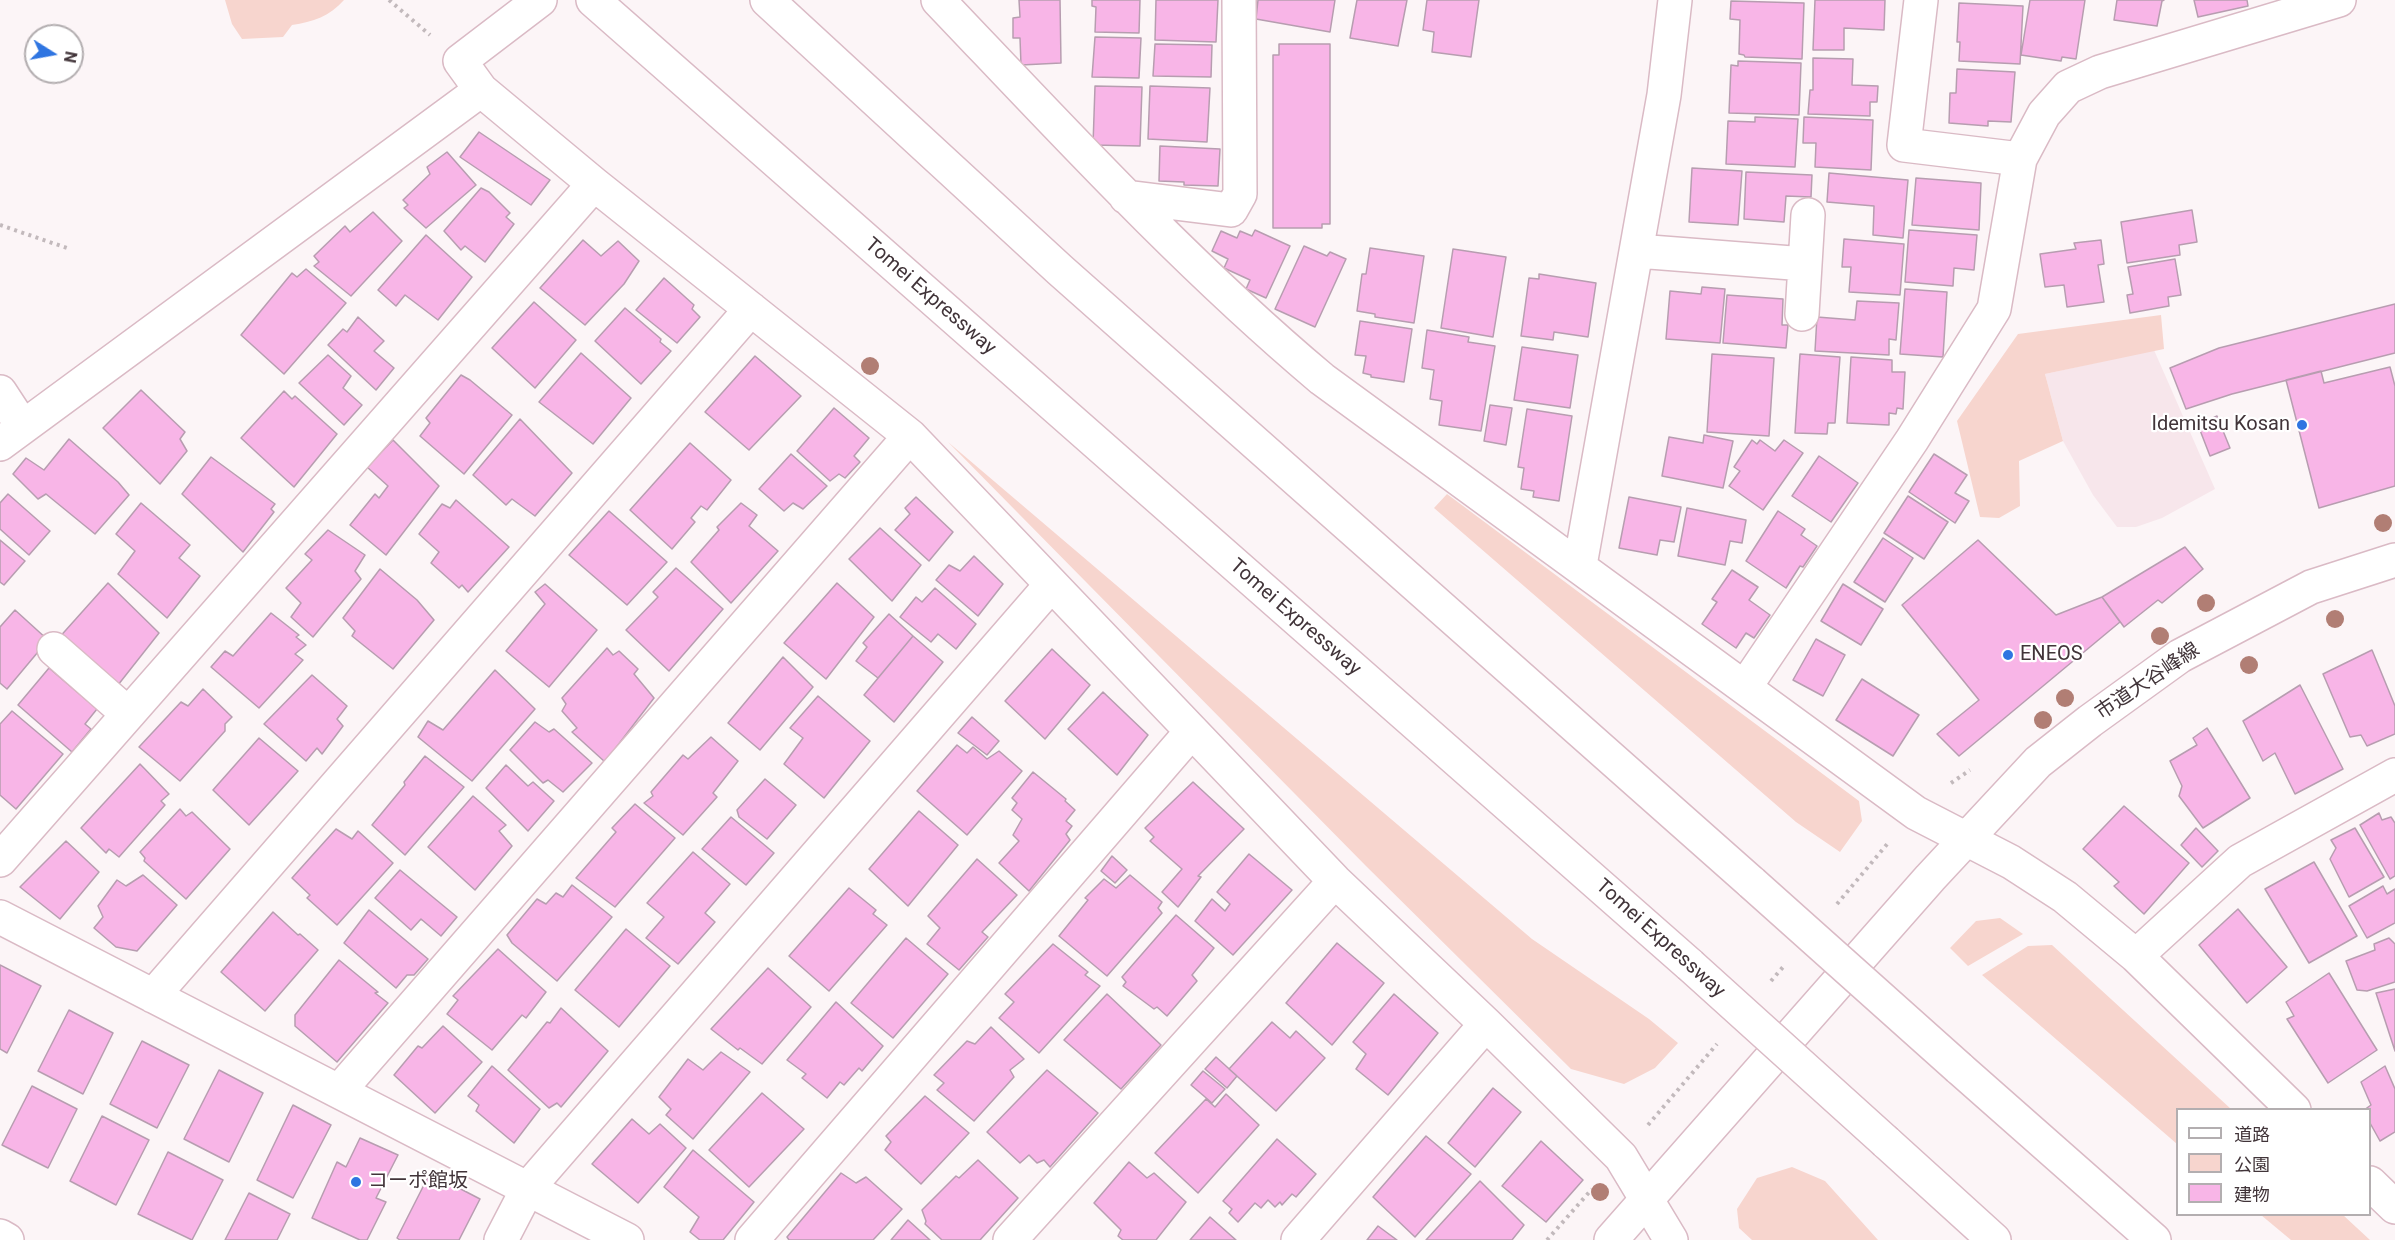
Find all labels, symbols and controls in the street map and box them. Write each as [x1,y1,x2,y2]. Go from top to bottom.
north arrow [24,24,84,84]
text: N [60,50,81,64]
street label: Tomei Expressway [860,234,1000,360]
place label: Idemitsu Kosan [2151,413,2290,437]
marker: Idemitsu Kosan [2295,418,2309,432]
street label: Tomei Expressway [1225,555,1365,681]
street label: 市道大谷峰線 [2092,639,2204,725]
place label: ENEOS [2020,643,2083,667]
marker: ENEOS [2001,648,2015,662]
street label: Tomei Expressway [1590,875,1730,1003]
legend [2176,1108,2371,1216]
text: 道路 [2234,1124,2270,1145]
text: 公園 [2234,1154,2270,1175]
place label: コーポ館坂 [368,1170,468,1194]
marker: コーポ館坂 [349,1175,363,1189]
text: 建物 [2234,1184,2270,1205]

